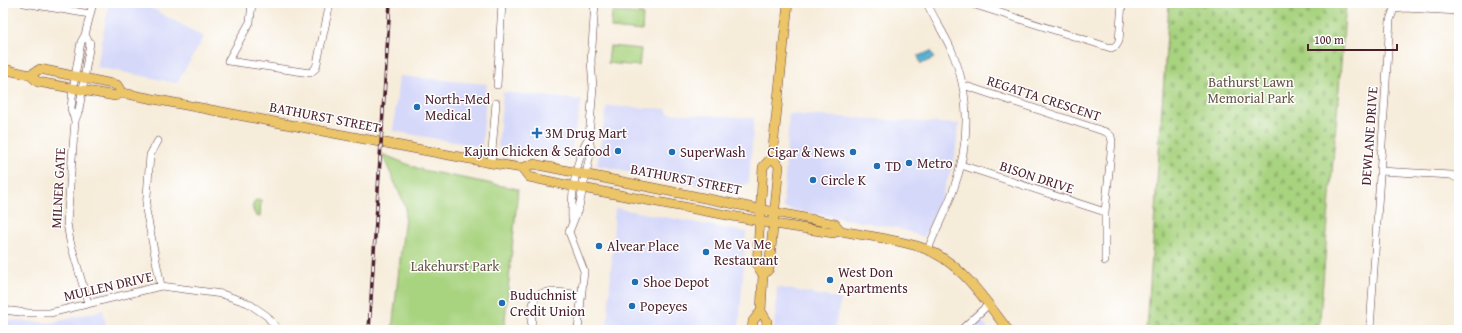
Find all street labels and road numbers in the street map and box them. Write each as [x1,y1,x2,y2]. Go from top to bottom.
street label: REGATTA CRESCENT [984,70,1104,126]
street label: DEWLANE DRIVE [1356,86,1382,186]
street label: BATHURST STREET [268,96,382,138]
street label: MILNER GATE [46,147,70,229]
street label: BISON DRIVE [997,156,1077,198]
street label: BATHURST STREET [629,158,743,200]
street label: MULLEN DRIVE [62,266,154,306]

